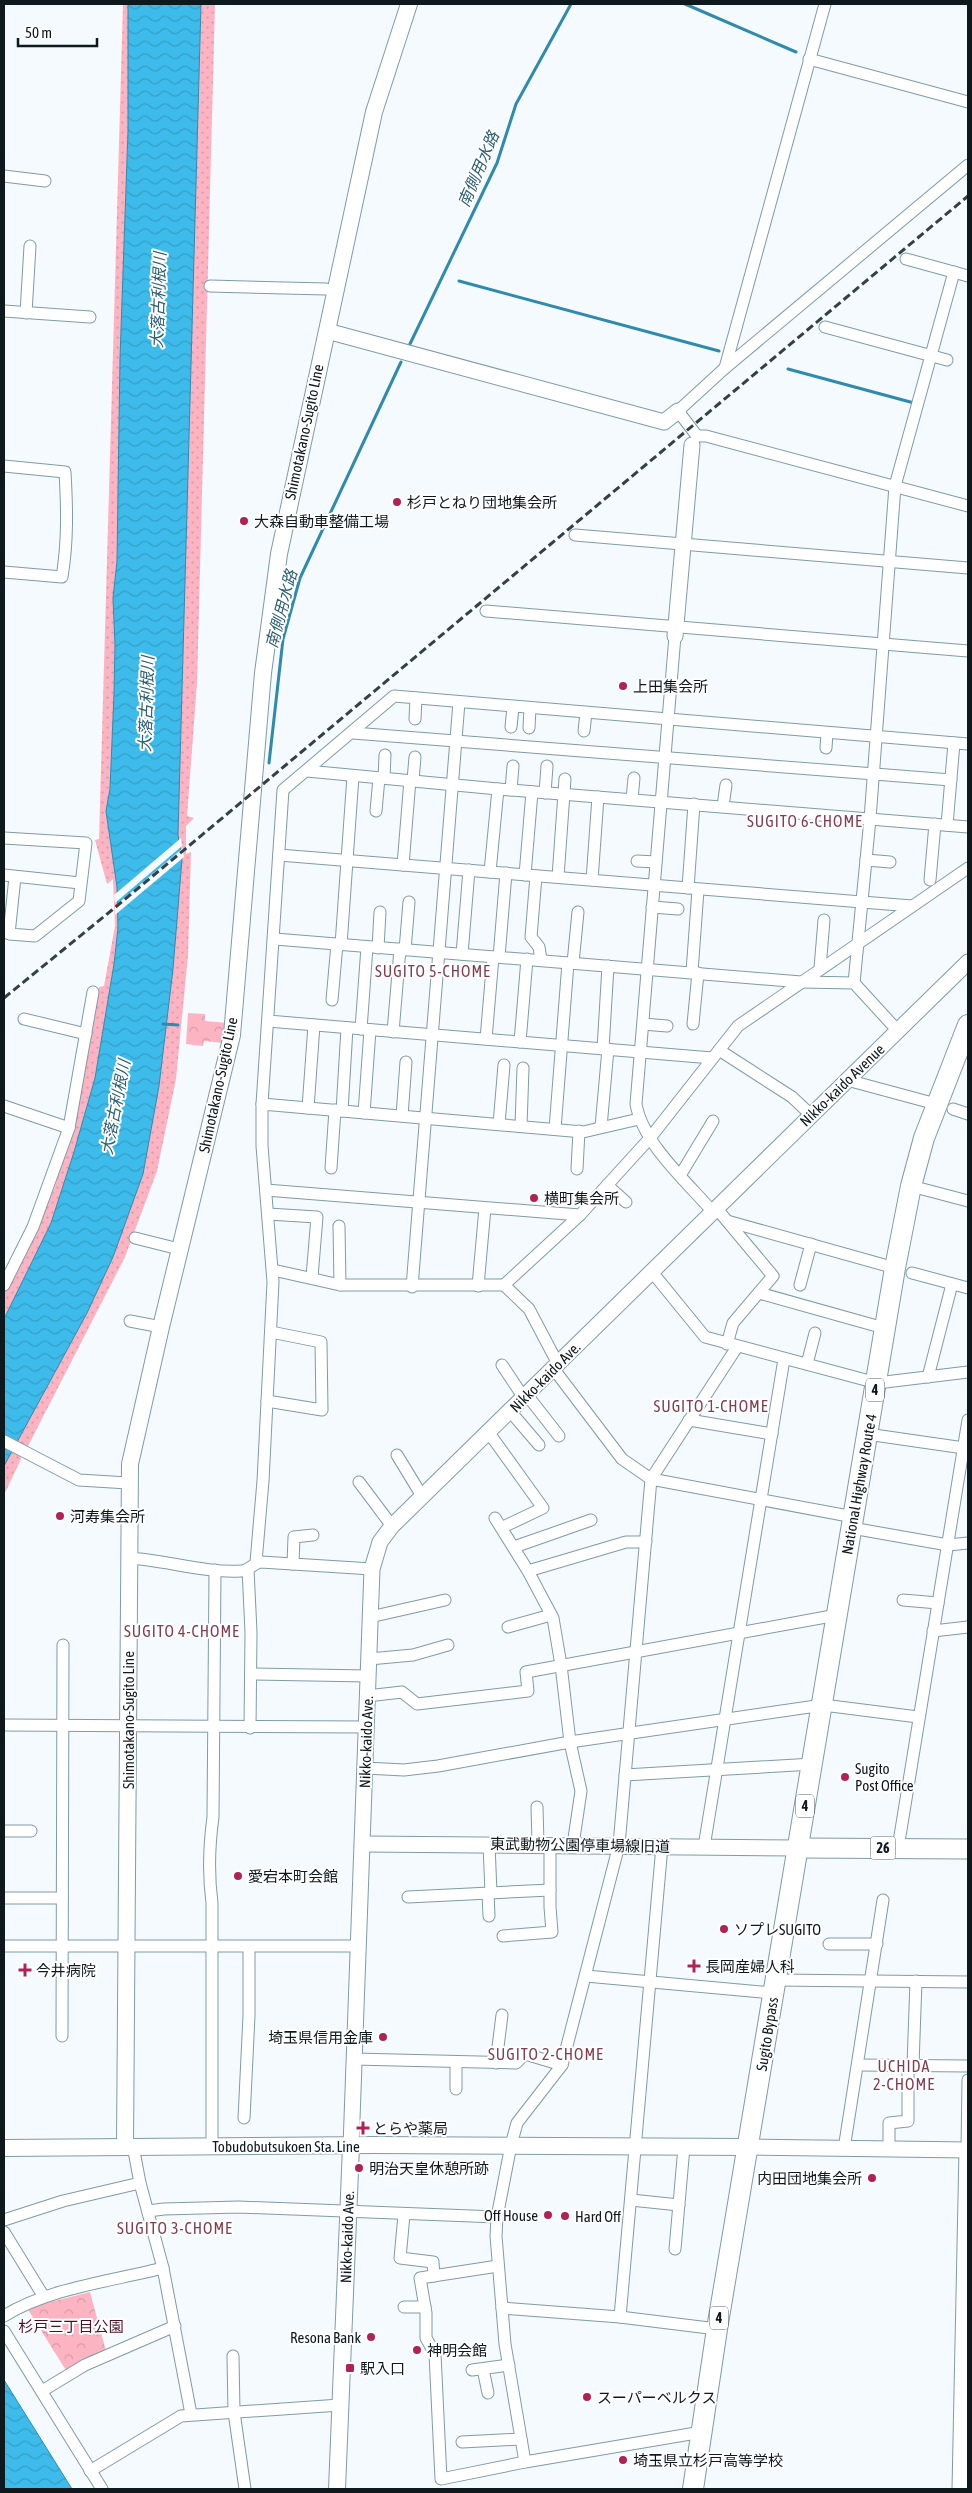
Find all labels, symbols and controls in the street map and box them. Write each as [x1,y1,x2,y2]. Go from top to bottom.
scale bar [18,15,96,47]
text: 50 m [25,24,52,41]
water label: 南側用水路 [454,127,503,209]
water label: 大落古利根川 [147,250,169,348]
street label: Shimotakano-Sugito Line [281,363,327,501]
place label: 杉戸とねり団地集会所 [407,494,557,511]
marker: 杉戸とねり団地集会所 [391,496,403,508]
place label: 大森自動車整備工場 [254,513,389,530]
marker: 大森自動車整備工場 [238,515,250,527]
water label: 南側用水路 [262,566,301,650]
water label: 大落古利根川 [135,654,157,752]
place label: 上田集会所 [633,678,708,695]
marker: 上田集会所 [617,680,629,692]
district label: SUGITO 6-CHOME [747,812,863,830]
district label: SUGITO 5-CHOME [375,962,491,980]
street label: Shimotakano-Sugito Line [195,1016,241,1154]
street label: Nikko-kaido Avenue [796,1040,888,1130]
water label: 大落古利根川 [97,1056,133,1156]
place label: 横町集会所 [544,1190,619,1207]
marker: 横町集会所 [528,1192,540,1204]
street label: Nikko-kaido Ave. [506,1338,584,1416]
road number: 4 [866,1378,884,1402]
district label: SUGITO 1-CHOME [653,1397,769,1415]
street label: National Highway Route 4 [838,1412,880,1556]
place label: 河寿集会所 [70,1508,145,1525]
marker: 河寿集会所 [54,1510,66,1522]
district label: SUGITO 4-CHOME [124,1622,240,1640]
street label: Shimotakano-Sugito Line [120,1651,137,1789]
street label: Nikko-kaido Ave. [356,1695,376,1788]
place label: Sugito Post Office [855,1760,914,1794]
marker: Sugito Post Office [839,1771,851,1783]
road number: 4 [796,1794,814,1818]
street label: 東武動物公園停車場線旧道 [490,1835,670,1855]
road number: 26 [870,1836,896,1860]
place label: 愛宕本町会館 [248,1868,338,1885]
marker: 愛宕本町会館 [232,1870,244,1882]
place label: ソプレSUGITO [734,1921,821,1938]
marker: ソプレSUGITO [718,1923,730,1935]
place label: 長岡産婦人科 [705,1958,795,1975]
marker: 長岡産婦人科 [687,1959,701,1973]
place label: 今井病院 [36,1962,96,1979]
marker: 今井病院 [18,1963,32,1977]
street label: Sugito Bypass [753,1996,781,2072]
place label: 埼玉県信用金庫 [268,2029,373,2046]
marker: 埼玉県信用金庫 [377,2031,389,2043]
district label: SUGITO 2-CHOME [488,2045,604,2063]
district label: UCHIDA 2-CHOME [873,2057,935,2093]
place label: とらや薬局 [373,2120,448,2137]
marker: とらや薬局 [357,2122,369,2134]
street label: Tobudobutsukoen Sta. Line [212,2138,360,2155]
place label: 明治天皇休憩所跡 [369,2160,489,2177]
marker: 明治天皇休憩所跡 [353,2162,365,2174]
place label: 内田団地集会所 [757,2170,862,2187]
marker: 内田団地集会所 [866,2172,878,2184]
street label: Nikko-kaido Ave. [337,2190,357,2283]
place label: Off House [484,2207,538,2224]
place label: Hard Off [575,2208,621,2225]
marker: Off House [542,2209,554,2221]
marker: Hard Off [559,2210,571,2222]
district label: SUGITO 3-CHOME [117,2219,233,2237]
road number: 4 [710,2306,728,2330]
park label: 杉戸三丁目公園 [18,2318,124,2335]
place label: Resona Bank [290,2329,361,2346]
marker: Resona Bank [365,2331,377,2343]
place label: 神明会館 [427,2342,487,2359]
marker: 神明会館 [411,2344,423,2356]
place label: 駅入口 [360,2360,405,2377]
marker: 駅入口 [344,2362,356,2374]
place label: スーパーベルクス [597,2389,716,2406]
marker: スーパーベルクス [581,2391,593,2403]
place label: 埼玉県立杉戸高等学校 [633,2452,783,2469]
marker: 埼玉県立杉戸高等学校 [617,2454,629,2466]

